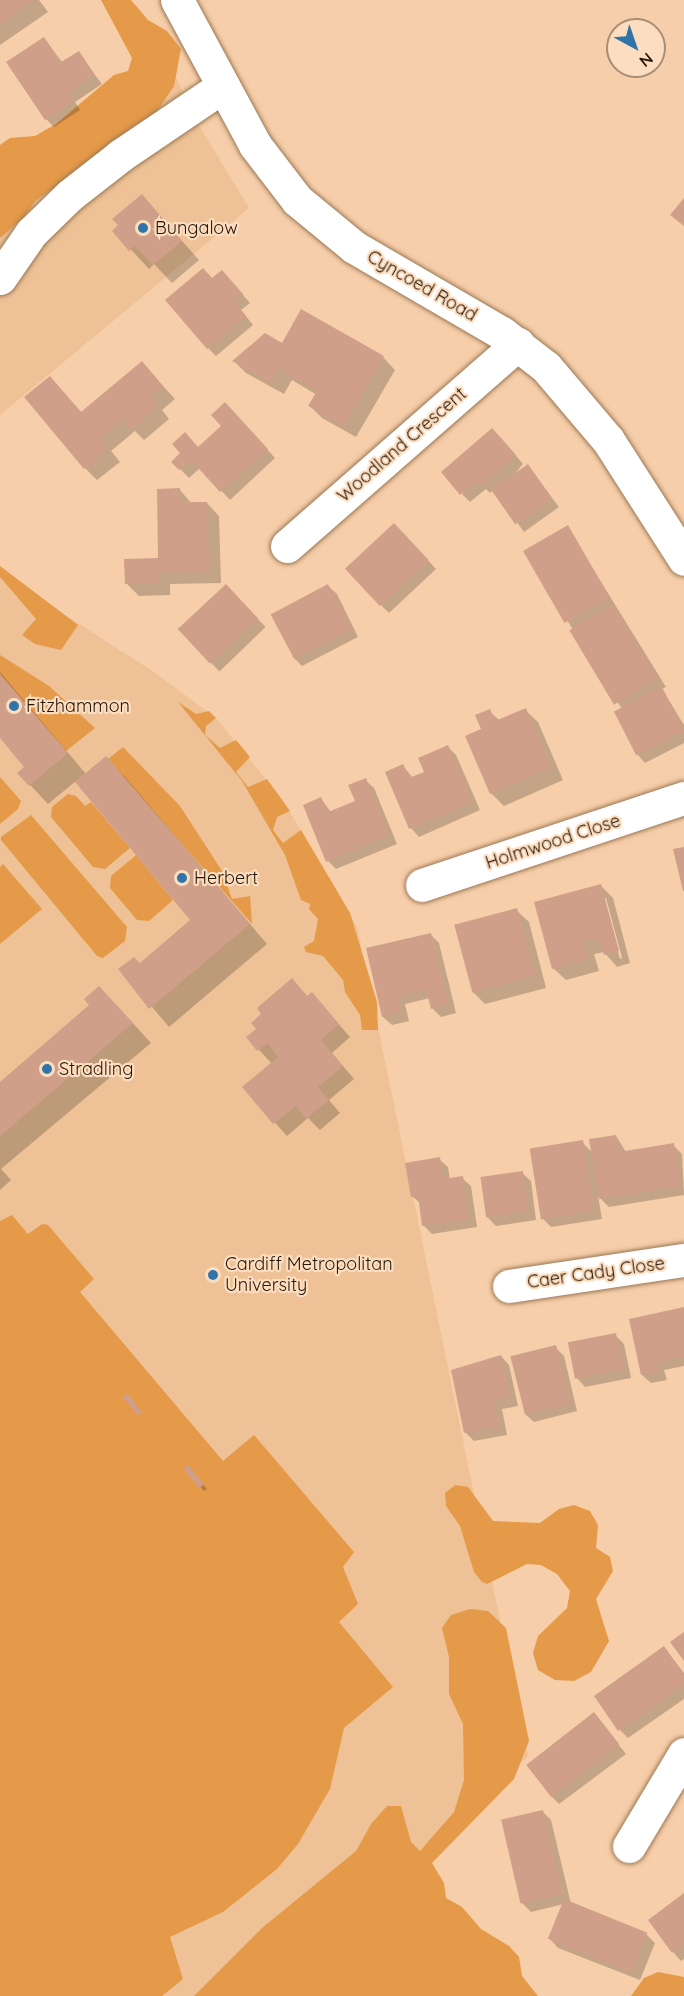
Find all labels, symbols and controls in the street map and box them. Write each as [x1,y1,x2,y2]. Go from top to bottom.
north arrow [606,18,666,78]
text: N [635,49,657,72]
place label: Bungalow [155,217,238,239]
marker: Bungalow [136,221,150,235]
street label: Cyncoed Road [363,246,481,326]
street label: Woodland Crescent [333,383,471,507]
place label: Fitzhammon [26,695,130,717]
marker: Fitzhammon [7,699,21,713]
street label: Holmwood Close [483,810,623,874]
place label: Herbert [194,867,258,889]
marker: Herbert [175,871,189,885]
place label: Stradling [59,1058,133,1080]
marker: Stradling [40,1062,54,1076]
street label: Caer Cady Close [526,1253,666,1293]
place label: Cardiff Metropolitan University [225,1254,393,1296]
marker: Cardiff Metropolitan University [206,1268,220,1282]

